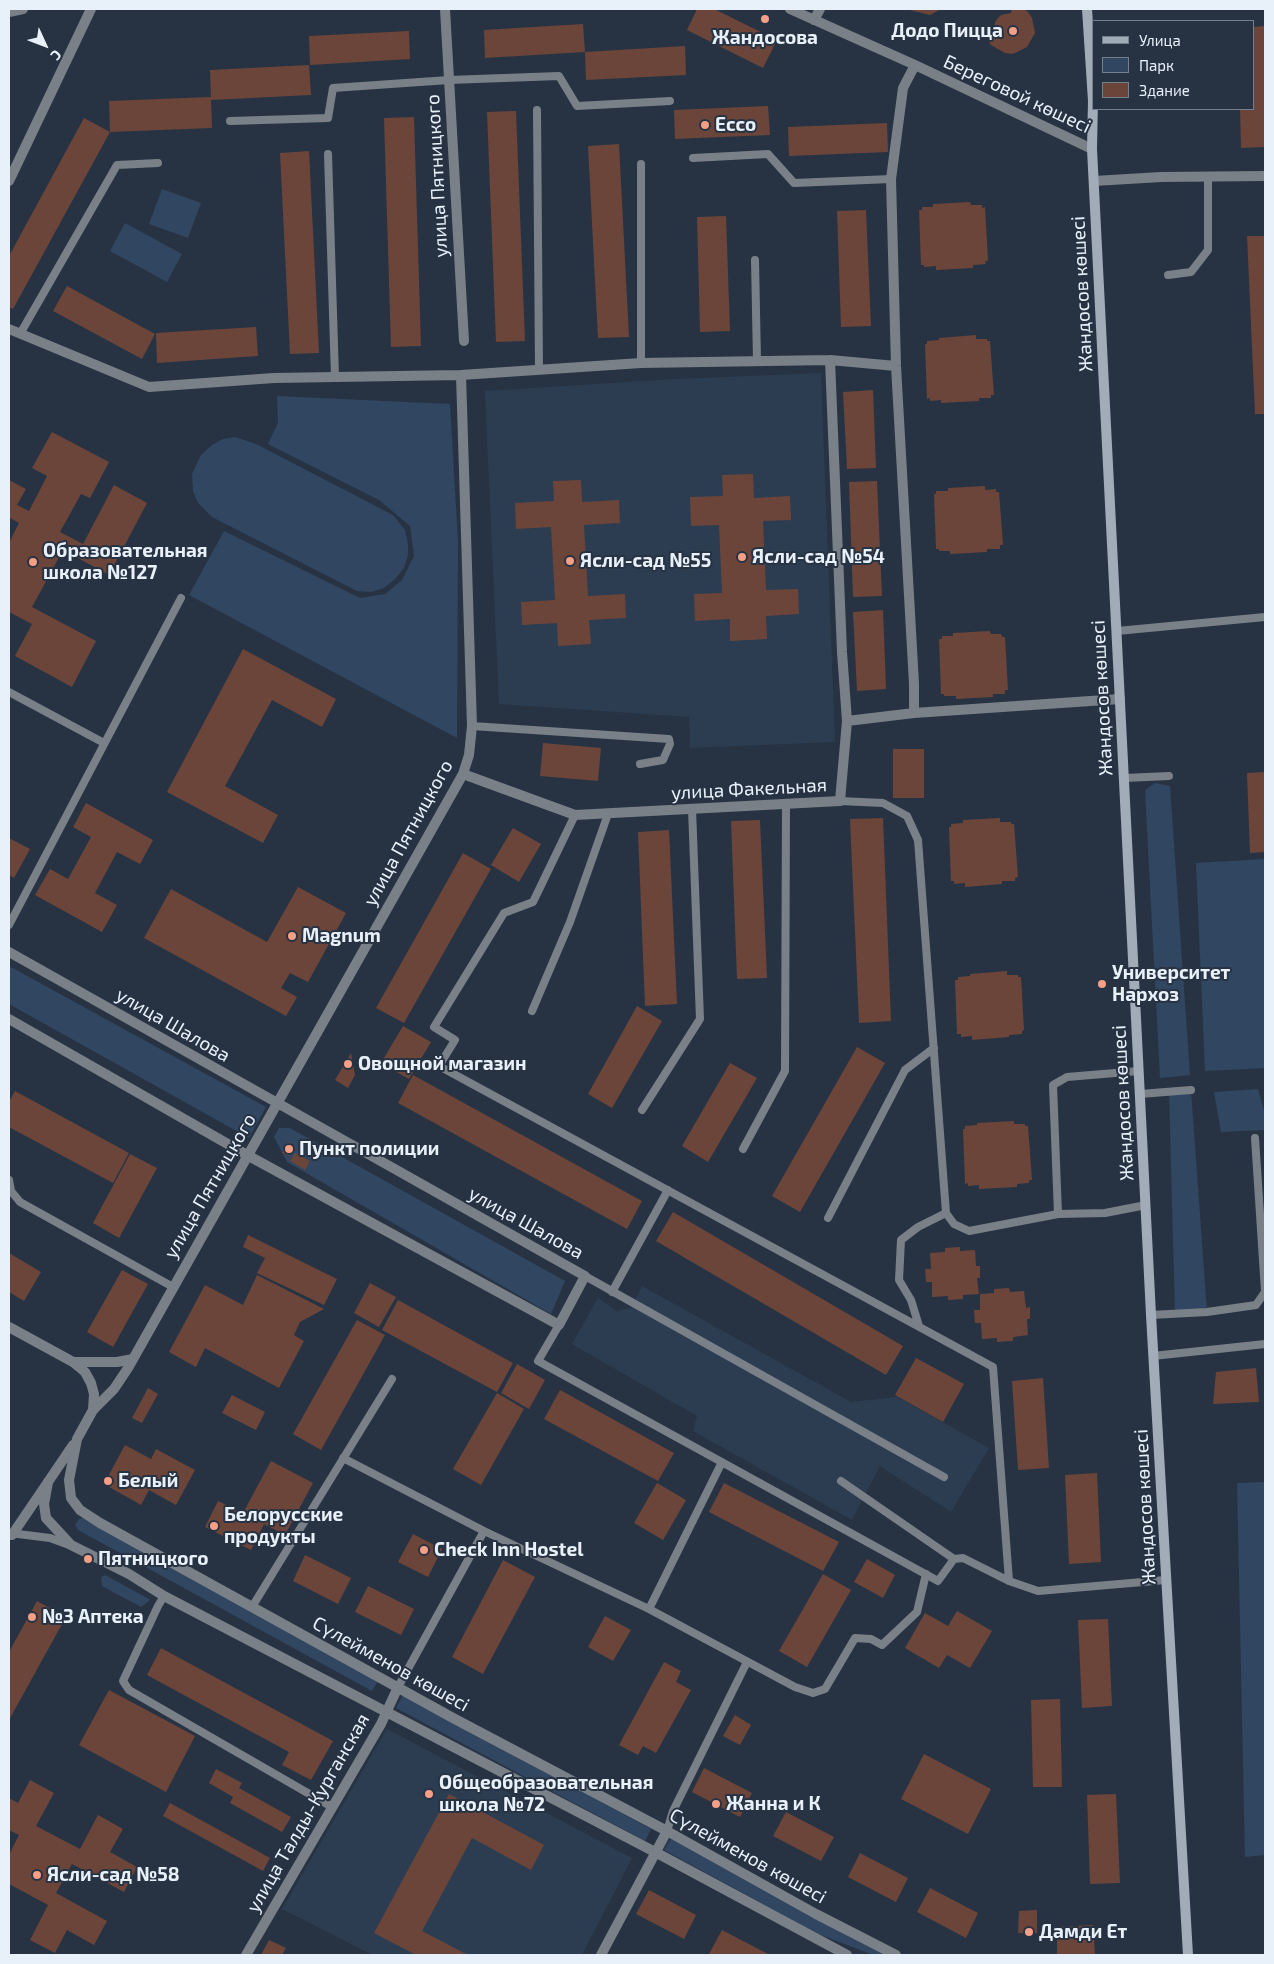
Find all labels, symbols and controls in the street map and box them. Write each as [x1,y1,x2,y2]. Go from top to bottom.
marker: Жандосова [759,13,771,25]
north arrow [20,20,70,70]
place label: Додо Пицца [891,20,1003,42]
legend [1092,20,1254,110]
marker: Додо Пицца [1007,25,1019,37]
place label: Жандосова [712,27,818,49]
text: Улица [1139,31,1181,49]
text: С [47,47,65,64]
street label: Береговой көшесі [940,50,1094,138]
text: Парк [1139,56,1174,74]
text: Здание [1139,81,1190,99]
street label: улица Пятницкого [421,94,453,258]
place label: Ecco [715,114,756,136]
marker: Ecco [699,119,711,131]
street label: Жандосов көшесі [1067,215,1097,373]
place label: Образовательная школа №127 [43,540,208,584]
place label: Ясли-сад №54 [752,546,885,568]
place label: Ясли-сад №55 [580,550,711,572]
marker: Ясли-сад №54 [736,551,748,563]
marker: Ясли-сад №55 [564,555,576,567]
marker: Образовательная школа №127 [27,556,39,568]
street label: Жандосов көшесі [1087,619,1117,777]
street label: улица Пятницкого [358,756,458,910]
street label: улица Факельная [670,774,828,804]
place label: Magnum [302,925,381,947]
marker: Magnum [286,930,298,942]
place label: Университет Нархоз [1112,962,1230,1006]
marker: Университет Нархоз [1096,978,1108,990]
street label: улица Шалова [112,983,234,1067]
street label: Жандосов көшесі [1108,1024,1138,1182]
place label: Овощной магазин [358,1053,527,1075]
marker: Овощной магазин [342,1058,354,1070]
street label: улица Пятницкого [159,1109,261,1263]
place label: Пункт полиции [299,1138,439,1160]
marker: Пункт полиции [283,1143,295,1155]
street label: улица Шалова [465,1182,587,1264]
street label: Жандосов көшесі [1130,1428,1160,1586]
place label: Белый [118,1470,178,1492]
marker: Белый [102,1475,114,1487]
place label: Белорусские продукты [224,1504,343,1548]
marker: Белорусские продукты [208,1520,220,1532]
place label: Check Inn Hostel [434,1539,583,1561]
marker: Check Inn Hostel [418,1544,430,1556]
place label: Пятницкого [98,1548,209,1570]
marker: Пятницкого [82,1553,94,1565]
place label: №3 Аптека [42,1606,144,1628]
marker: №3 Аптека [26,1611,38,1623]
street label: Сүлейменов көшесі [309,1611,473,1717]
street label: улица Талды-Курганская [242,1709,374,1917]
place label: Общеобразовательная школа №72 [439,1772,653,1816]
marker: Общеобразовательная школа №72 [423,1788,435,1800]
place label: Жанна и К [726,1793,821,1815]
marker: Жанна и К [710,1798,722,1810]
street label: Сүлейменов көшесі [666,1803,830,1909]
place label: Ясли-сад №58 [47,1864,180,1886]
marker: Ясли-сад №58 [31,1869,43,1881]
place label: Дамди Ет [1039,1921,1127,1943]
marker: Дамди Ет [1023,1926,1035,1938]

